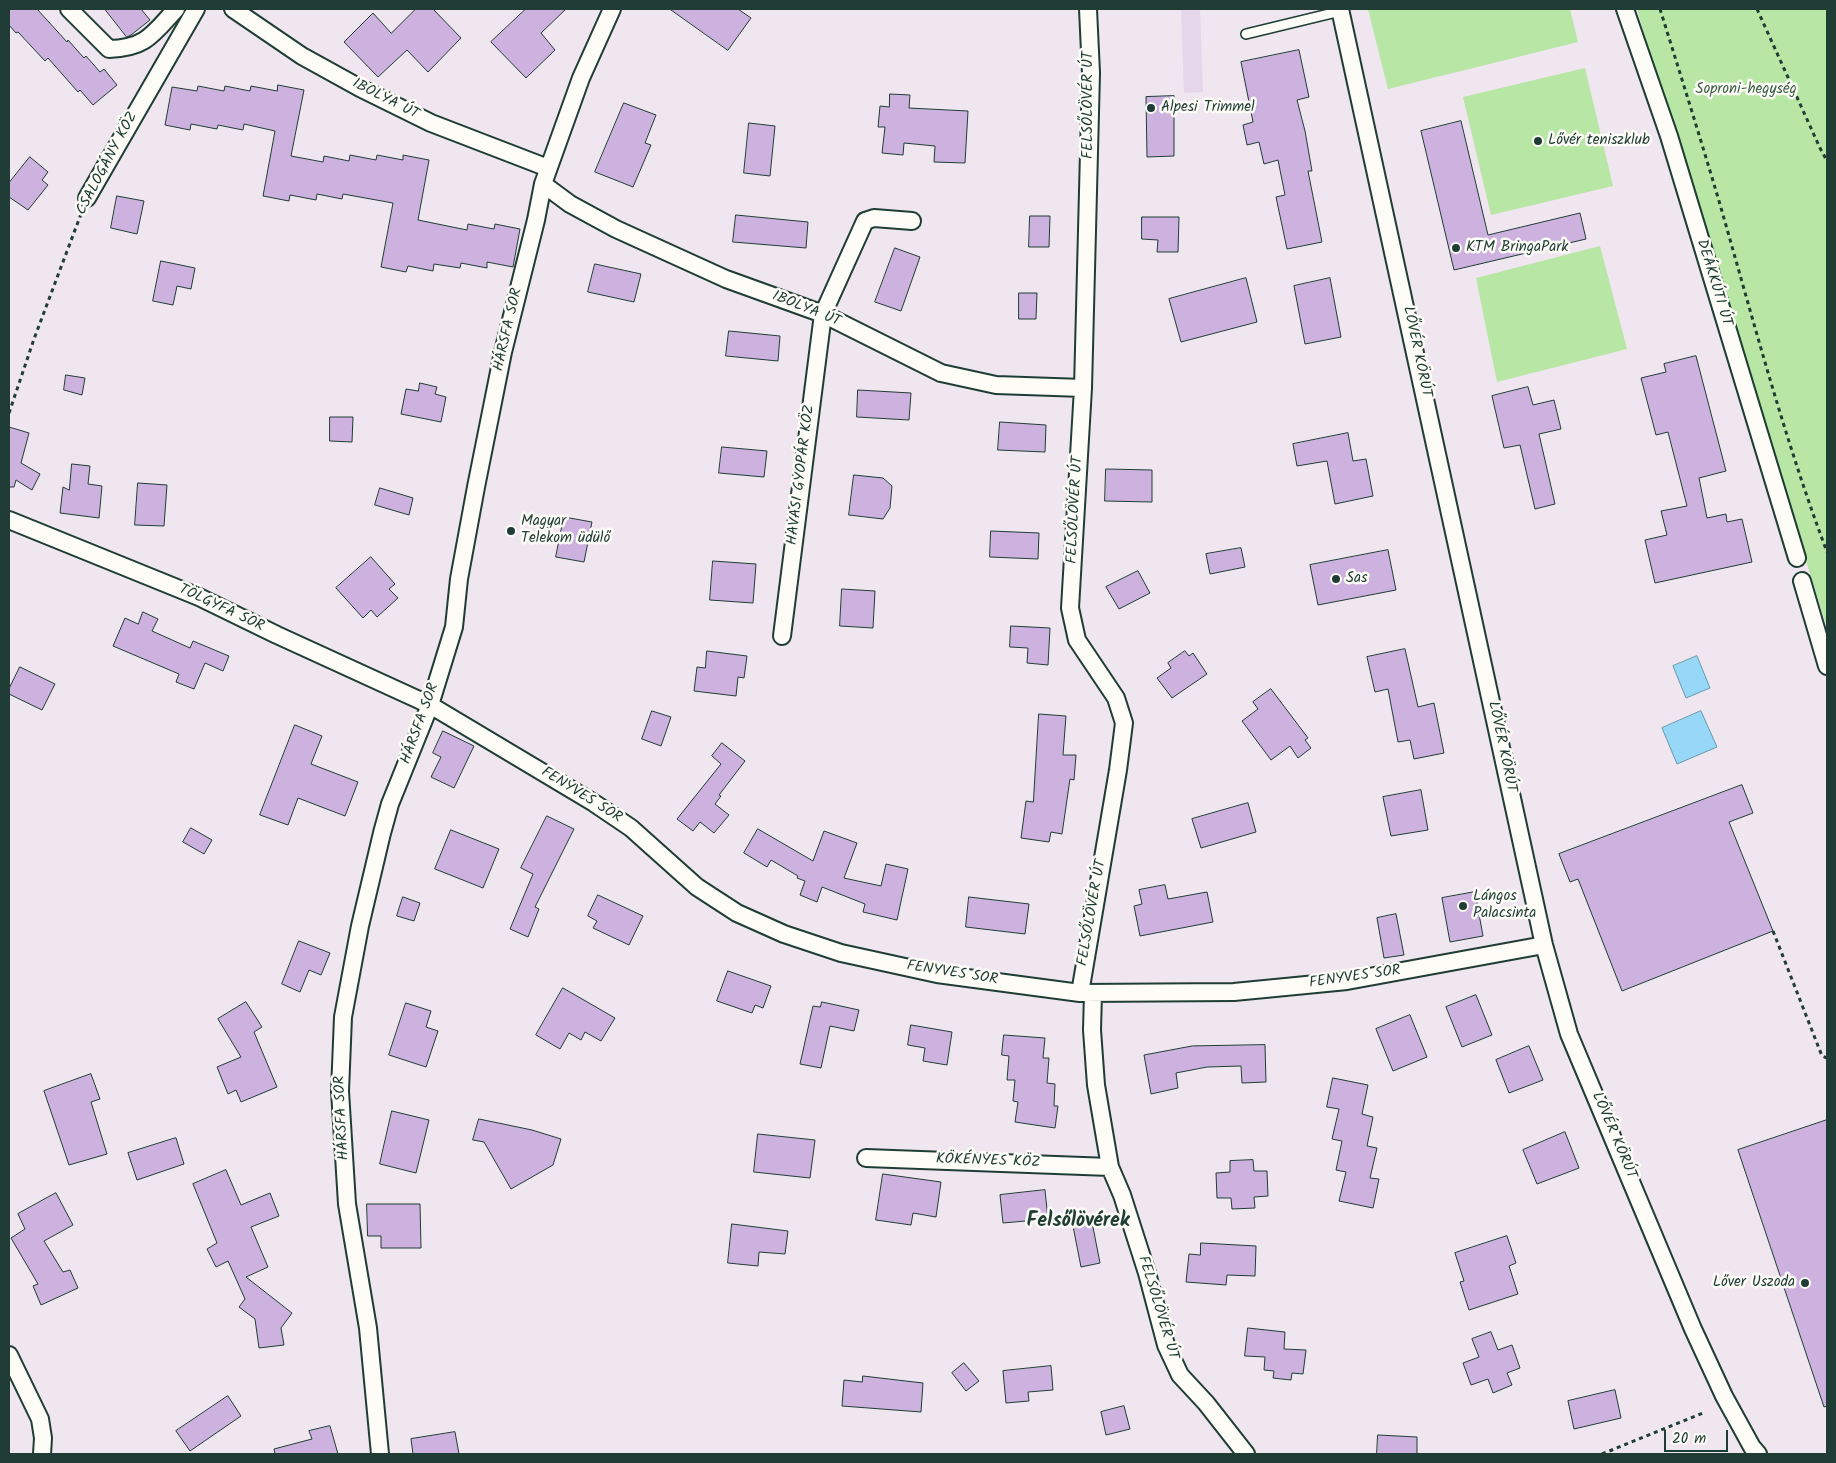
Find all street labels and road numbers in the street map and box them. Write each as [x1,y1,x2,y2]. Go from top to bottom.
street label: FELSŐLÖVÉR ÚT [1080,51,1098,159]
street label: IBOLYA ÚT [349,76,421,124]
street label: CSALOGÁNY KÖZ [73,109,143,219]
street label: DEÁKKÚTI ÚT [1691,237,1735,329]
street label: HÁRSFA SOR [491,287,527,373]
street label: IBOLYA ÚT [769,288,843,332]
street label: LŐVÉR KÖRÚT [1398,305,1434,399]
street label: HAVASI GYOPÁR KÖZ [784,404,820,546]
street label: FELSŐLÖVÉR ÚT [1064,456,1088,564]
street label: TÖLGYFA SOR [175,581,267,637]
street label: HÁRSFA SOR [398,681,444,767]
street label: LŐVÉR KÖRÚT [1483,700,1519,794]
street label: FENYVES SOR [537,764,625,828]
street label: FELSŐLÖVÉR ÚT [1075,858,1111,968]
street label: FENYVES SOR [905,958,999,990]
street label: FENYVES SOR [1308,963,1402,993]
street label: HÁRSFA SOR [332,1075,354,1161]
street label: LŐVÉR KÖRÚT [1587,1090,1639,1182]
street label: KÖKÉNYES KÖZ [935,1151,1041,1173]
street label: FELSŐLÖVÉR ÚT [1133,1254,1181,1362]

